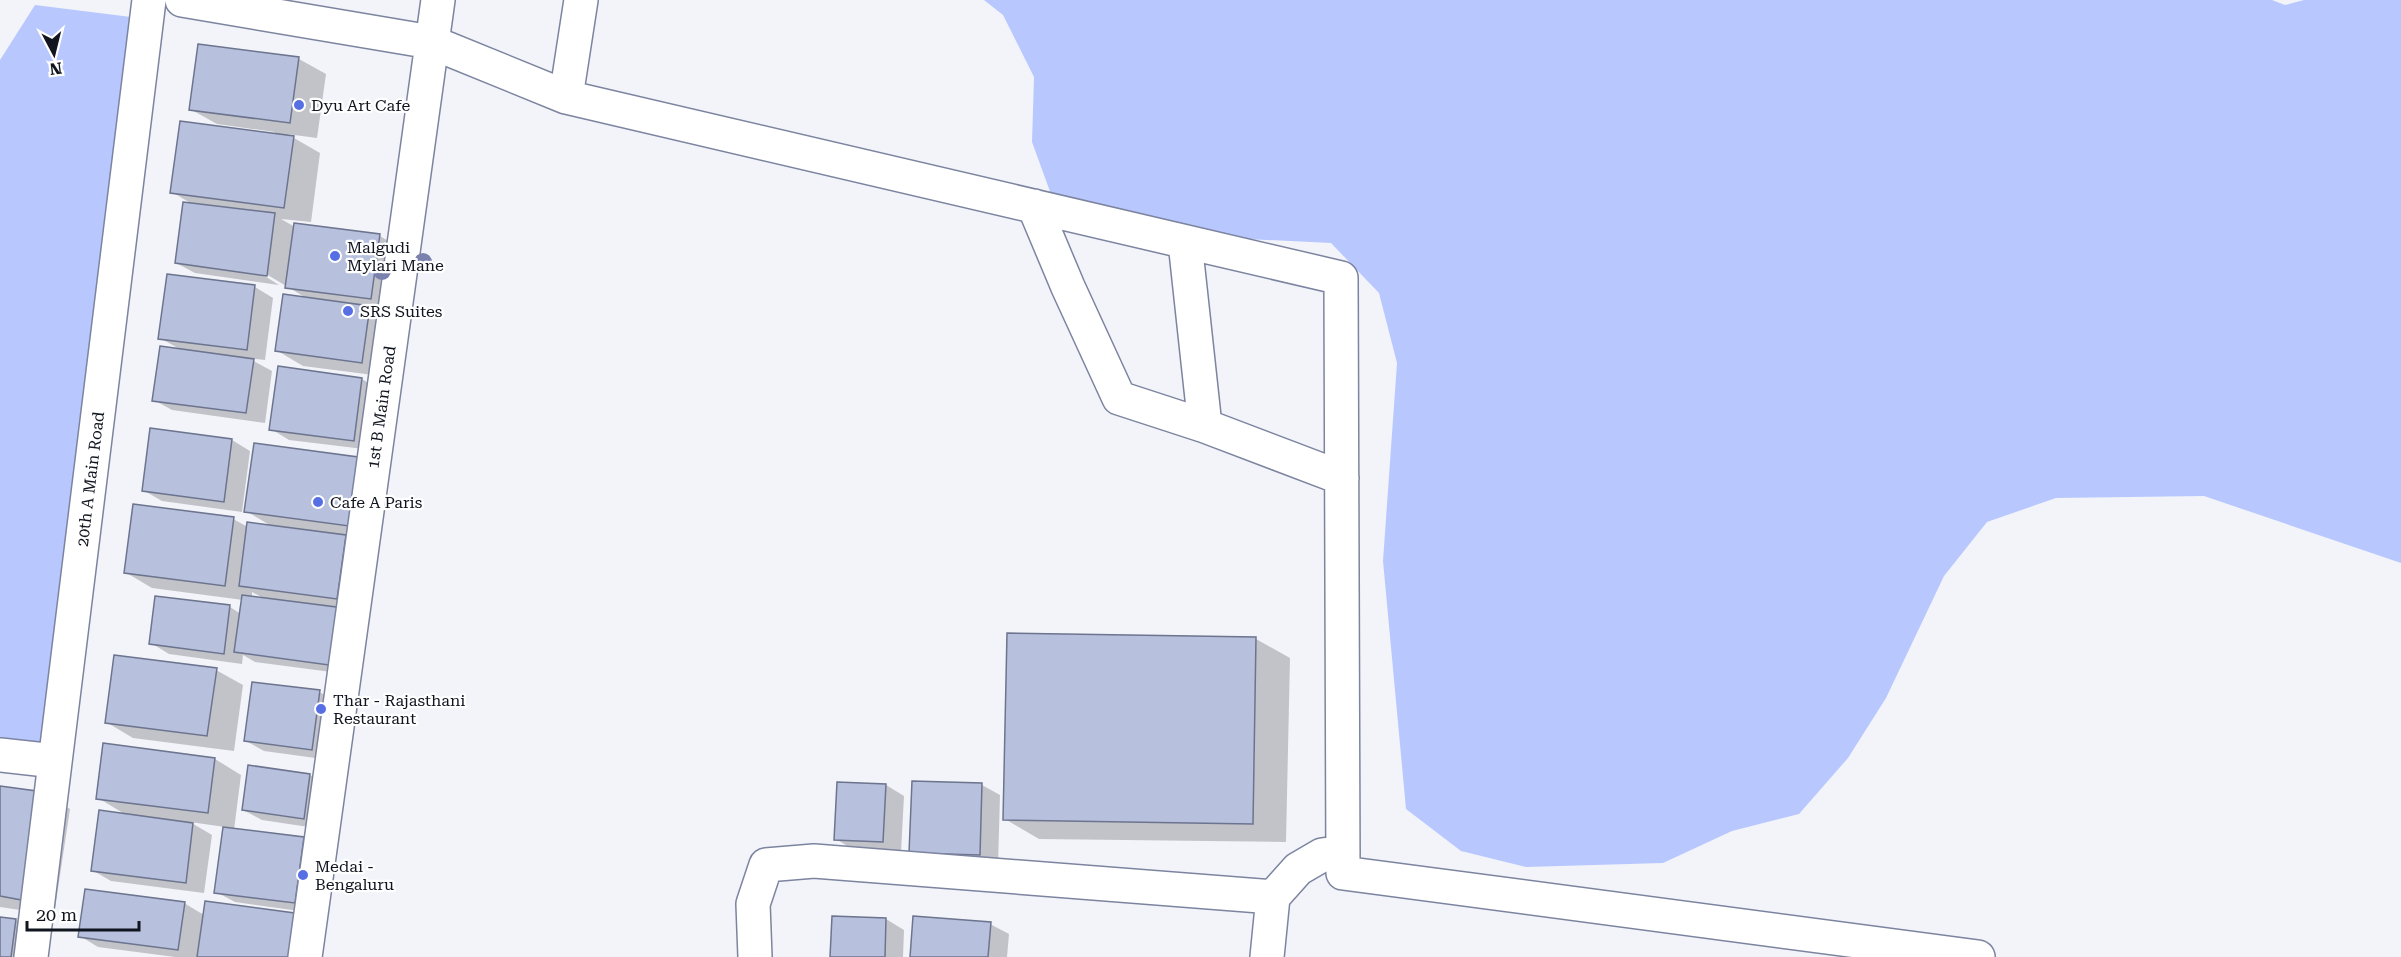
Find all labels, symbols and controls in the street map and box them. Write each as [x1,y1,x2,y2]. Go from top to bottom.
north arrow [24,24,84,84]
text: N [48,58,63,79]
place label: Dyu Art Cafe [311,96,410,115]
marker: Dyu Art Cafe [292,98,306,112]
place label: Malgudi Mylari Mane [347,238,444,275]
marker: Malgudi Mylari Mane [328,249,342,263]
place label: SRS Suites [360,302,443,321]
marker: SRS Suites [341,304,355,318]
street label: 1st B Main Road [363,344,400,470]
street label: 20th A Main Road [73,410,108,548]
place label: Cafe A Paris [330,493,423,512]
marker: Cafe A Paris [311,495,325,509]
place label: Thar - Rajasthani Restaurant [333,691,465,728]
marker: Thar - Rajasthani Restaurant [314,702,328,716]
place label: Medai - Bengaluru [315,857,394,894]
marker: Medai - Bengaluru [296,868,310,882]
scale bar [27,894,140,932]
text: 20 m [36,904,77,925]

